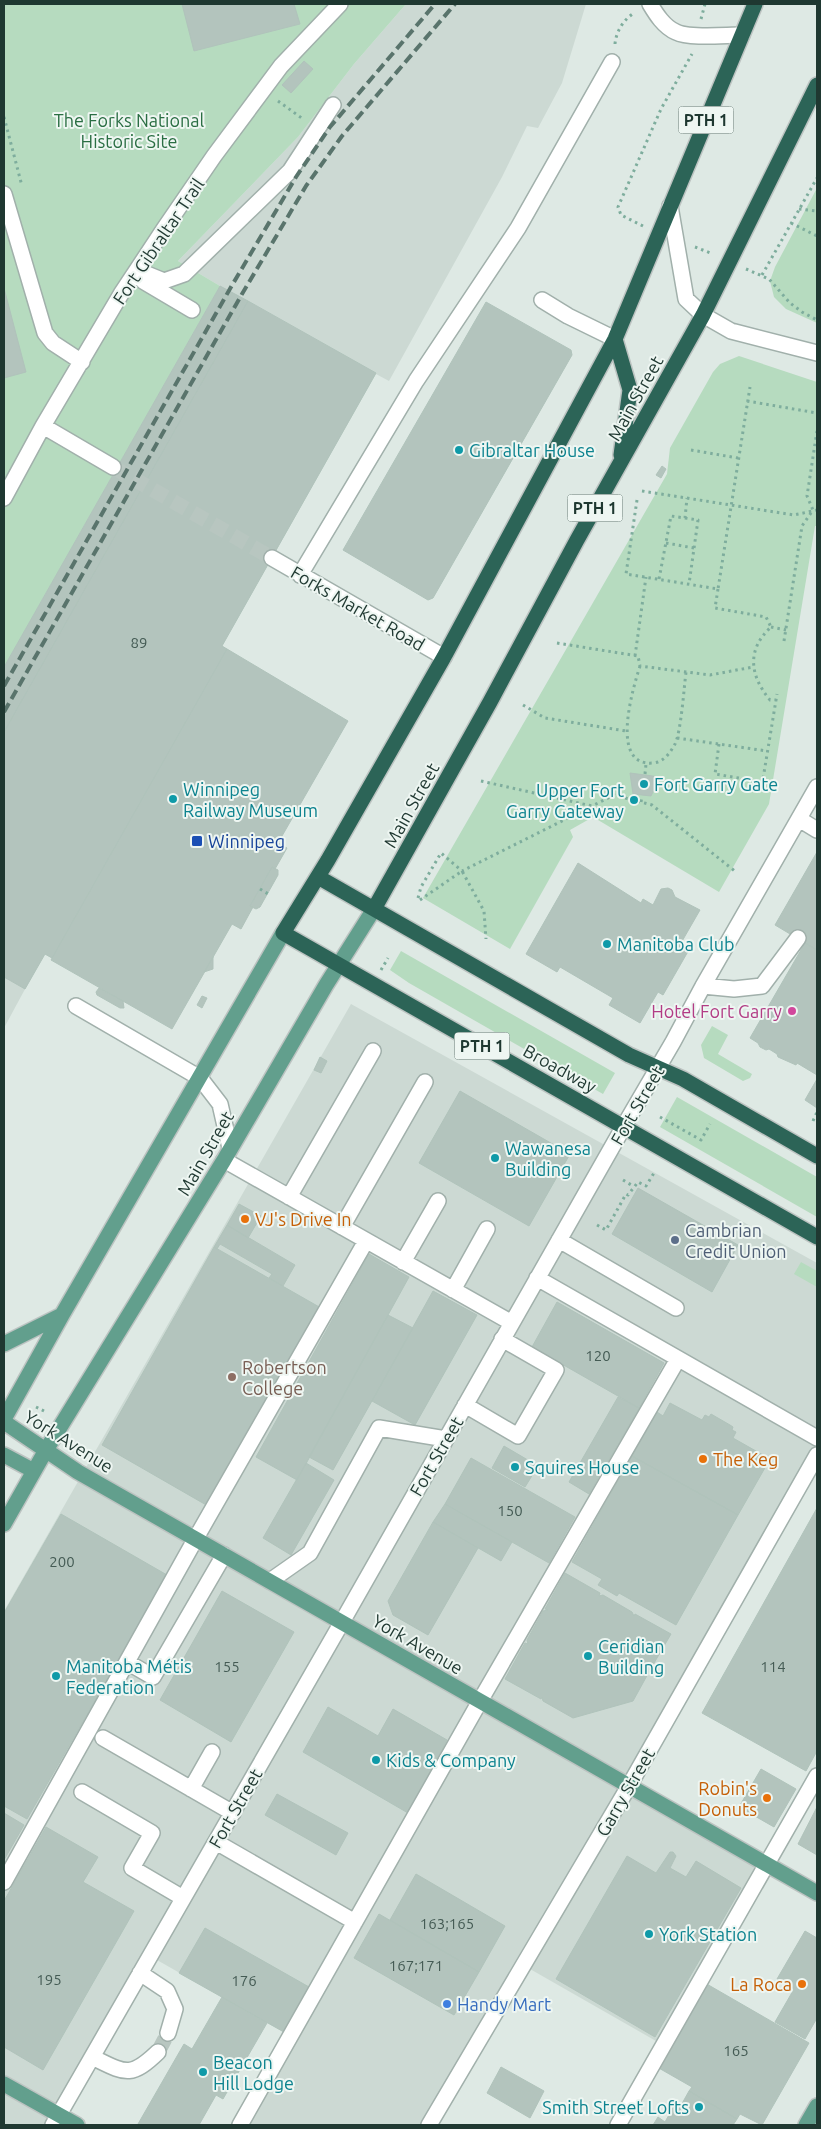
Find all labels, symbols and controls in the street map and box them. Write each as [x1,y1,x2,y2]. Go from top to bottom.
road number: PTH 1 [678,106,734,134]
park label: The Forks National Historic Site [54,110,205,151]
street label: Fort Gibraltar Trail [108,174,208,308]
street label: Main Street [603,352,667,444]
place label: Gibraltar House [469,440,595,460]
marker: Gibraltar House [453,444,465,456]
road number: PTH 1 [568,494,622,522]
street label: Forks Market Road [288,562,428,654]
house number: 89 [131,634,147,651]
street label: Main Street [379,759,443,851]
place label: Fort Garry Gate [654,774,778,794]
marker: Fort Garry Gate [638,778,650,790]
place label: Winnipeg Railway Museum [183,779,318,820]
place label: Upper Fort Garry Gateway [506,780,624,821]
marker: Winnipeg Railway Museum [167,793,179,805]
marker: Upper Fort Garry Gateway [628,794,640,806]
place label: Winnipeg [208,831,285,851]
marker: Winnipeg [190,834,204,848]
place label: Manitoba Club [617,934,735,954]
marker: Manitoba Club [601,938,613,950]
place label: Hotel Fort Garry [651,1001,782,1021]
marker: Hotel Fort Garry [786,1005,798,1017]
road number: PTH 1 [454,1032,510,1060]
street label: Broadway [520,1040,600,1096]
street label: Fort Street [606,1062,668,1148]
street label: Main Street [173,1107,237,1199]
place label: Wawanesa Building [505,1138,591,1179]
marker: Wawanesa Building [489,1152,501,1164]
place label: VJ's Drive In [255,1209,352,1229]
marker: VJ's Drive In [239,1213,251,1225]
place label: Cambrian Credit Union [685,1220,787,1261]
marker: Cambrian Credit Union [669,1234,681,1246]
house number: 120 [585,1347,611,1364]
place label: Robertson College [242,1357,327,1398]
marker: Robertson College [226,1371,238,1383]
street label: York Avenue [21,1406,117,1476]
street label: Fort Street [405,1413,467,1499]
place label: The Keg [713,1449,778,1469]
marker: The Keg [697,1453,709,1465]
place label: Squires House [525,1457,639,1477]
marker: Squires House [509,1461,521,1473]
house number: 150 [497,1502,523,1519]
house number: 200 [49,1553,75,1570]
street label: York Avenue [369,1610,467,1678]
place label: Ceridian Building [598,1636,665,1677]
marker: Ceridian Building [582,1650,594,1662]
place label: Manitoba Métis Federation [66,1656,192,1697]
house number: 155 [214,1658,240,1675]
house number: 114 [760,1658,786,1675]
marker: Manitoba Métis Federation [50,1670,62,1682]
street label: Garry Street [592,1744,658,1840]
place label: Kids & Company [386,1750,516,1770]
marker: Kids & Company [370,1754,382,1766]
street label: Fort Street [204,1765,266,1851]
place label: Robin's Donuts [698,1778,757,1819]
marker: Robin's Donuts [761,1792,773,1804]
house number: 163;165 [420,1915,474,1932]
place label: York Station [659,1924,757,1944]
marker: York Station [643,1928,655,1940]
house number: 167;171 [389,1957,443,1974]
house number: 195 [36,1971,62,1988]
house number: 176 [231,1972,257,1989]
place label: La Roca [730,1974,792,1994]
marker: La Roca [796,1978,808,1990]
place label: Handy Mart [457,1994,551,2014]
marker: Handy Mart [441,1998,453,2010]
house number: 165 [723,2042,749,2059]
place label: Beacon Hill Lodge [213,2052,294,2093]
marker: Beacon Hill Lodge [197,2066,209,2078]
place label: Smith Street Lofts [542,2097,689,2117]
marker: Smith Street Lofts [693,2101,705,2113]

